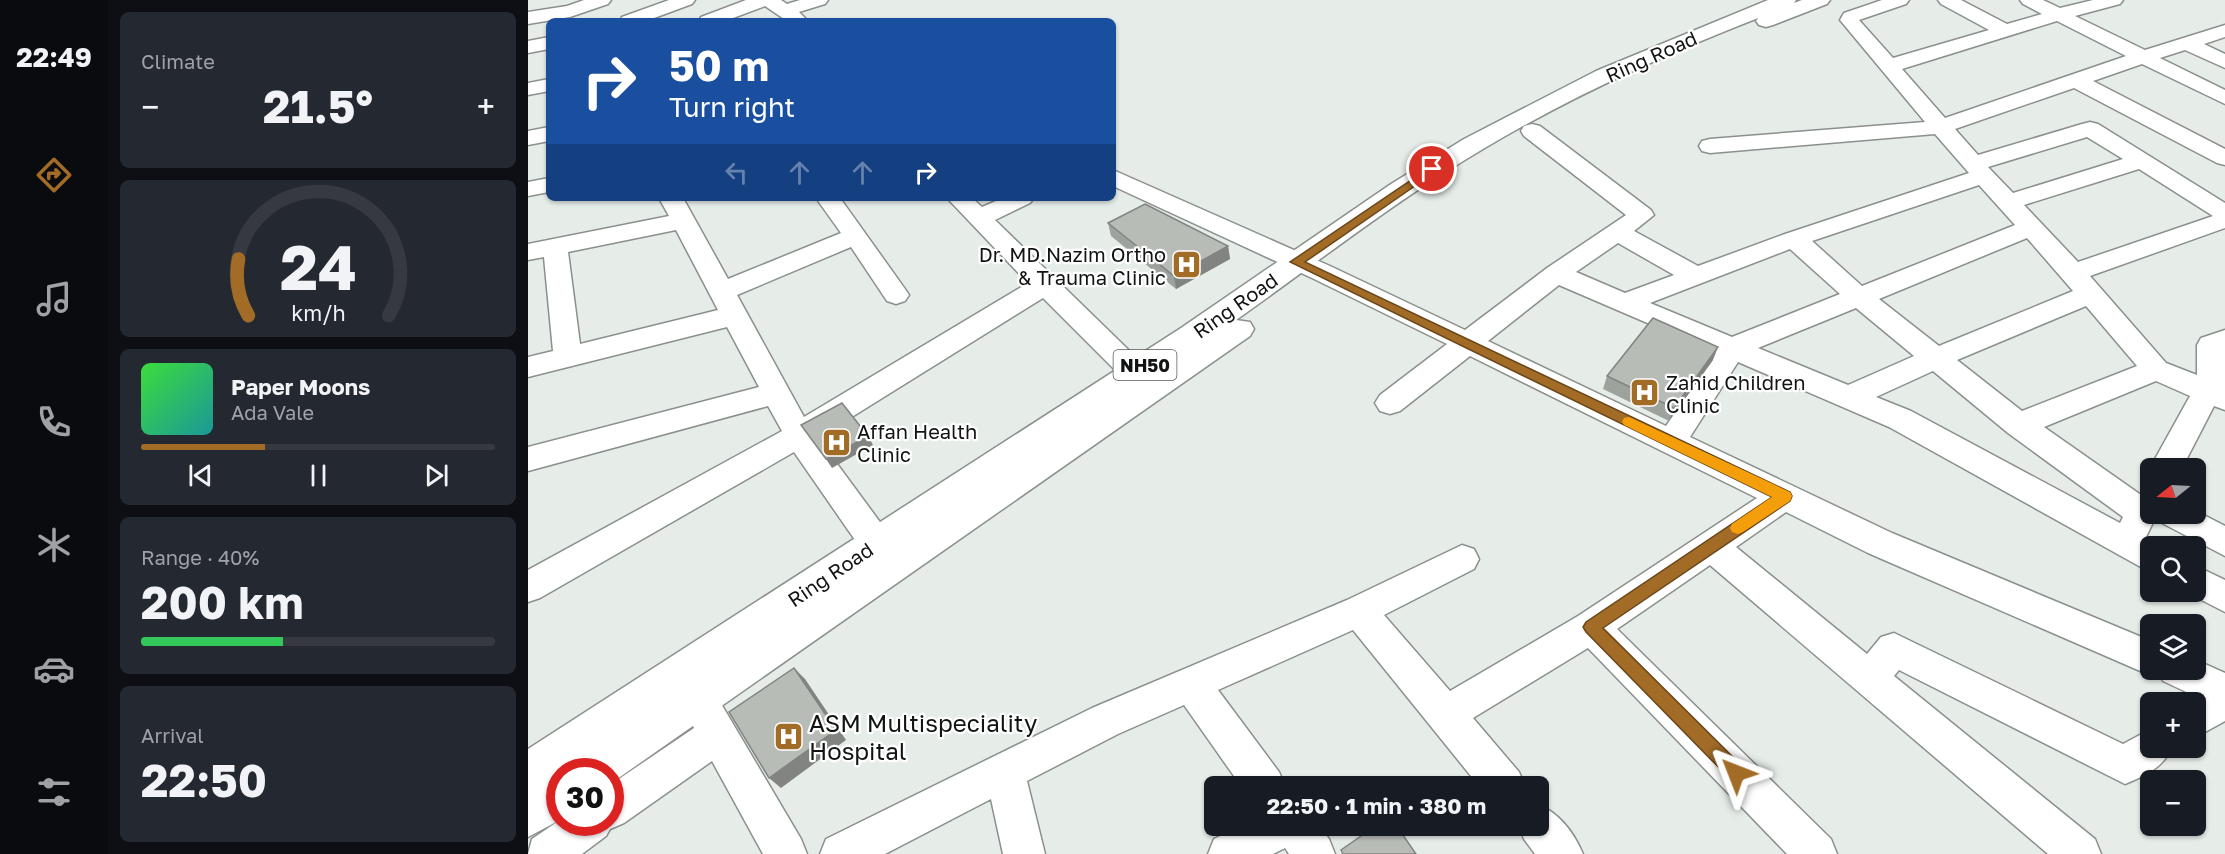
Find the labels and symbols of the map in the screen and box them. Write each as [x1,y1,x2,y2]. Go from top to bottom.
street label: Ring Road [1602,25,1700,87]
pin [1406,143,1457,194]
place label: Dr. MD.Nazim Ortho & Trauma Clinic [979,242,1166,289]
hospital icon: Dr. MD.Nazim Ortho & Trauma Clinic [1171,249,1203,281]
street label: Ring Road [1188,267,1282,343]
road number: NH50 [1114,350,1176,380]
place label: Zahid Children Clinic [1666,370,1806,417]
hospital icon: Zahid Children Clinic [1629,377,1661,409]
place label: Affan Health Clinic [857,419,977,466]
hospital icon: Affan Health Clinic [820,427,852,459]
north arrow [2140,458,2206,524]
street label: Ring Road [783,537,877,611]
place label: ASM Multispeciality Hospital [809,708,1037,765]
hospital icon: ASM Multispeciality Hospital [772,720,804,752]
position arrow [1704,741,1768,805]
speed limit sign: 30 [546,758,624,836]

